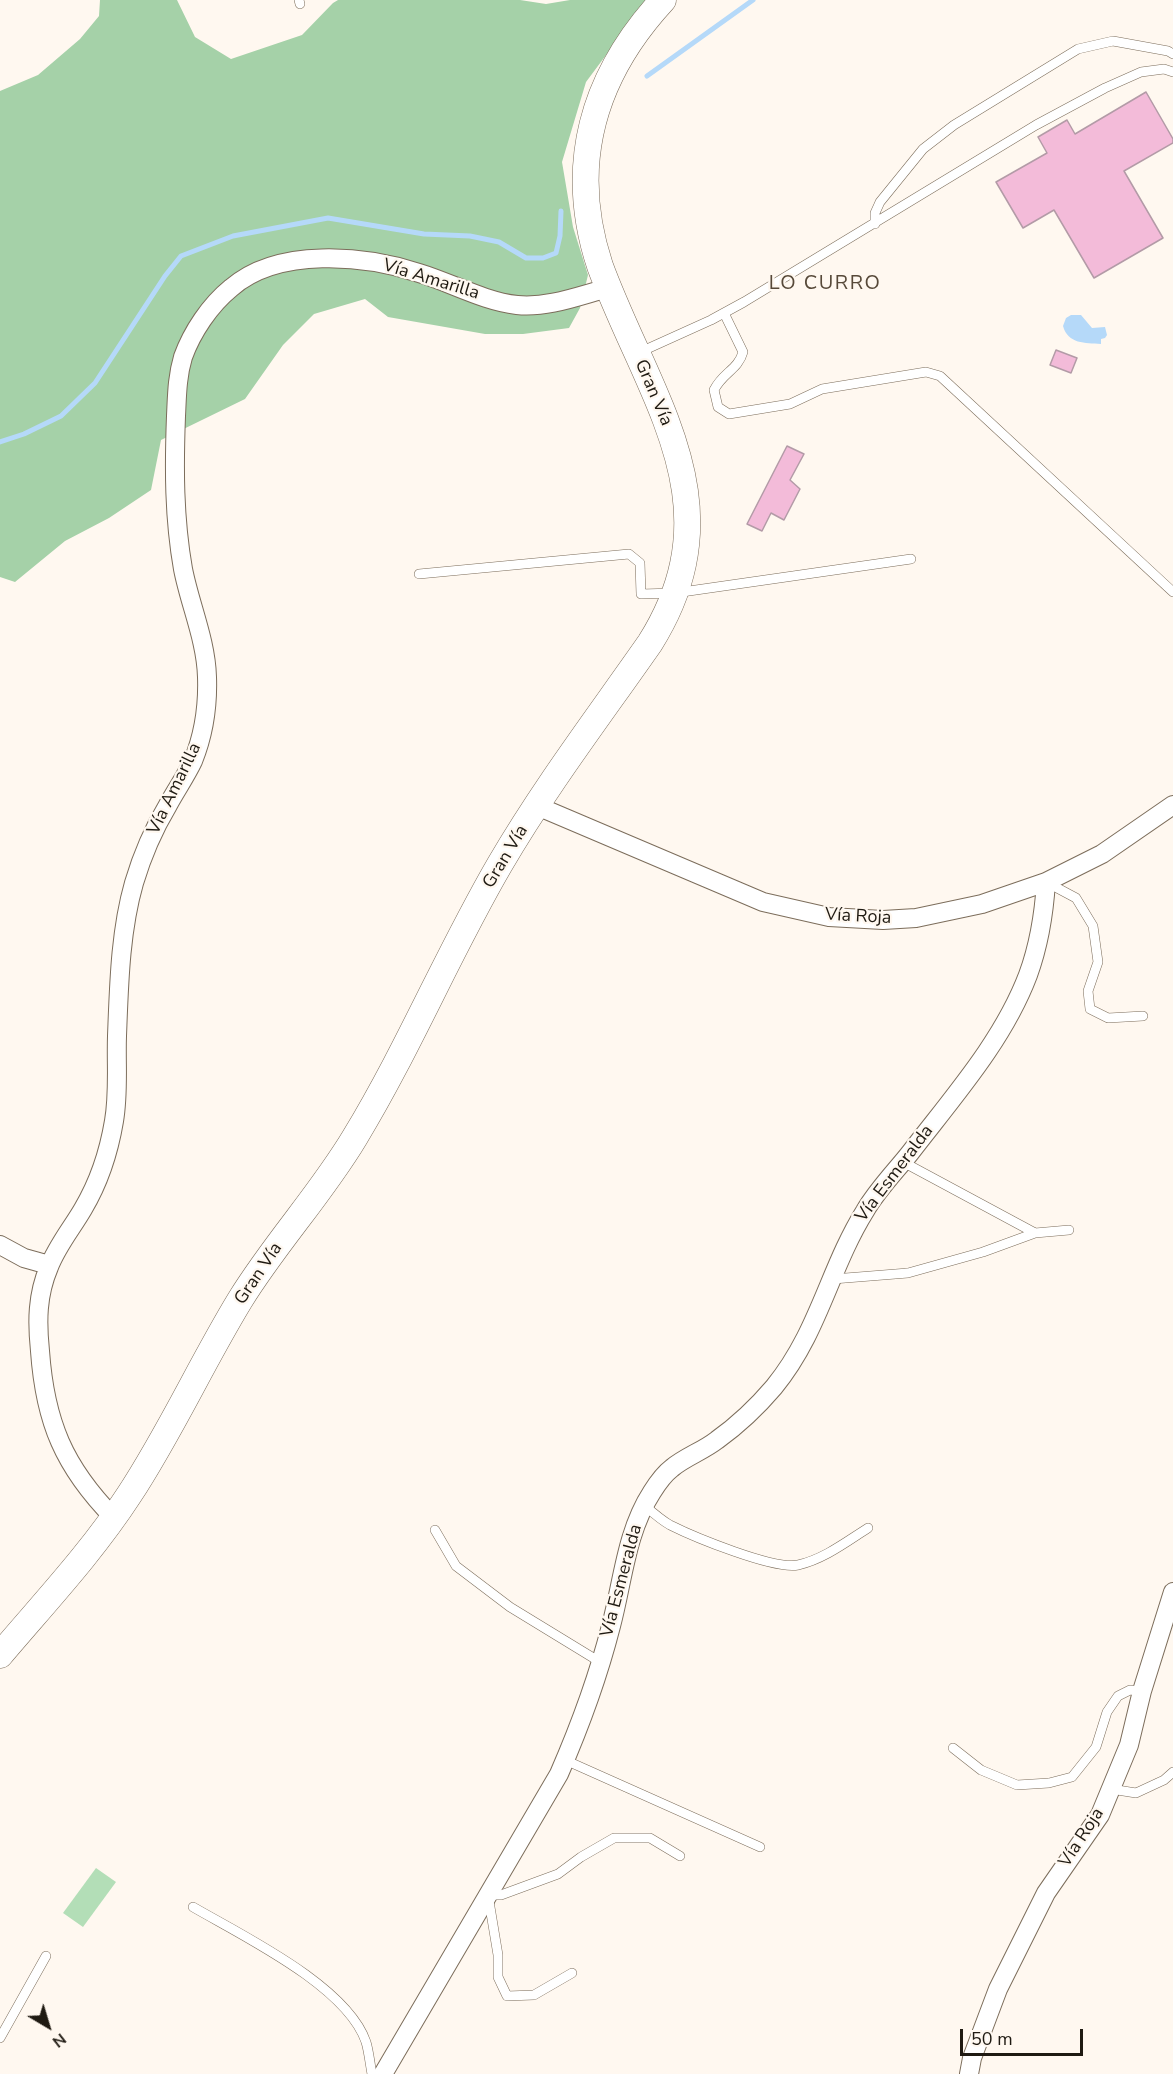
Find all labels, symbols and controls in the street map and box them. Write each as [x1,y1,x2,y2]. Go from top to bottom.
street label: Vía Amarilla [380,255,482,305]
district label: LO CURRO [769,272,881,296]
street label: Gran Vía [629,357,677,429]
street label: Vía Amarilla [143,739,207,839]
street label: Gran Vía [479,821,533,893]
street label: Vía Roja [824,904,892,930]
street label: Vía Esmeralda [851,1121,939,1227]
street label: Gran Vía [230,1239,288,1309]
street label: Vía Esmeralda [597,1522,647,1640]
street label: Vía Roja [1055,1804,1109,1872]
north arrow [18,1996,78,2056]
scale bar [963,2017,1086,2055]
text: 50 m [971,2027,1013,2051]
text: N [48,2028,71,2053]

